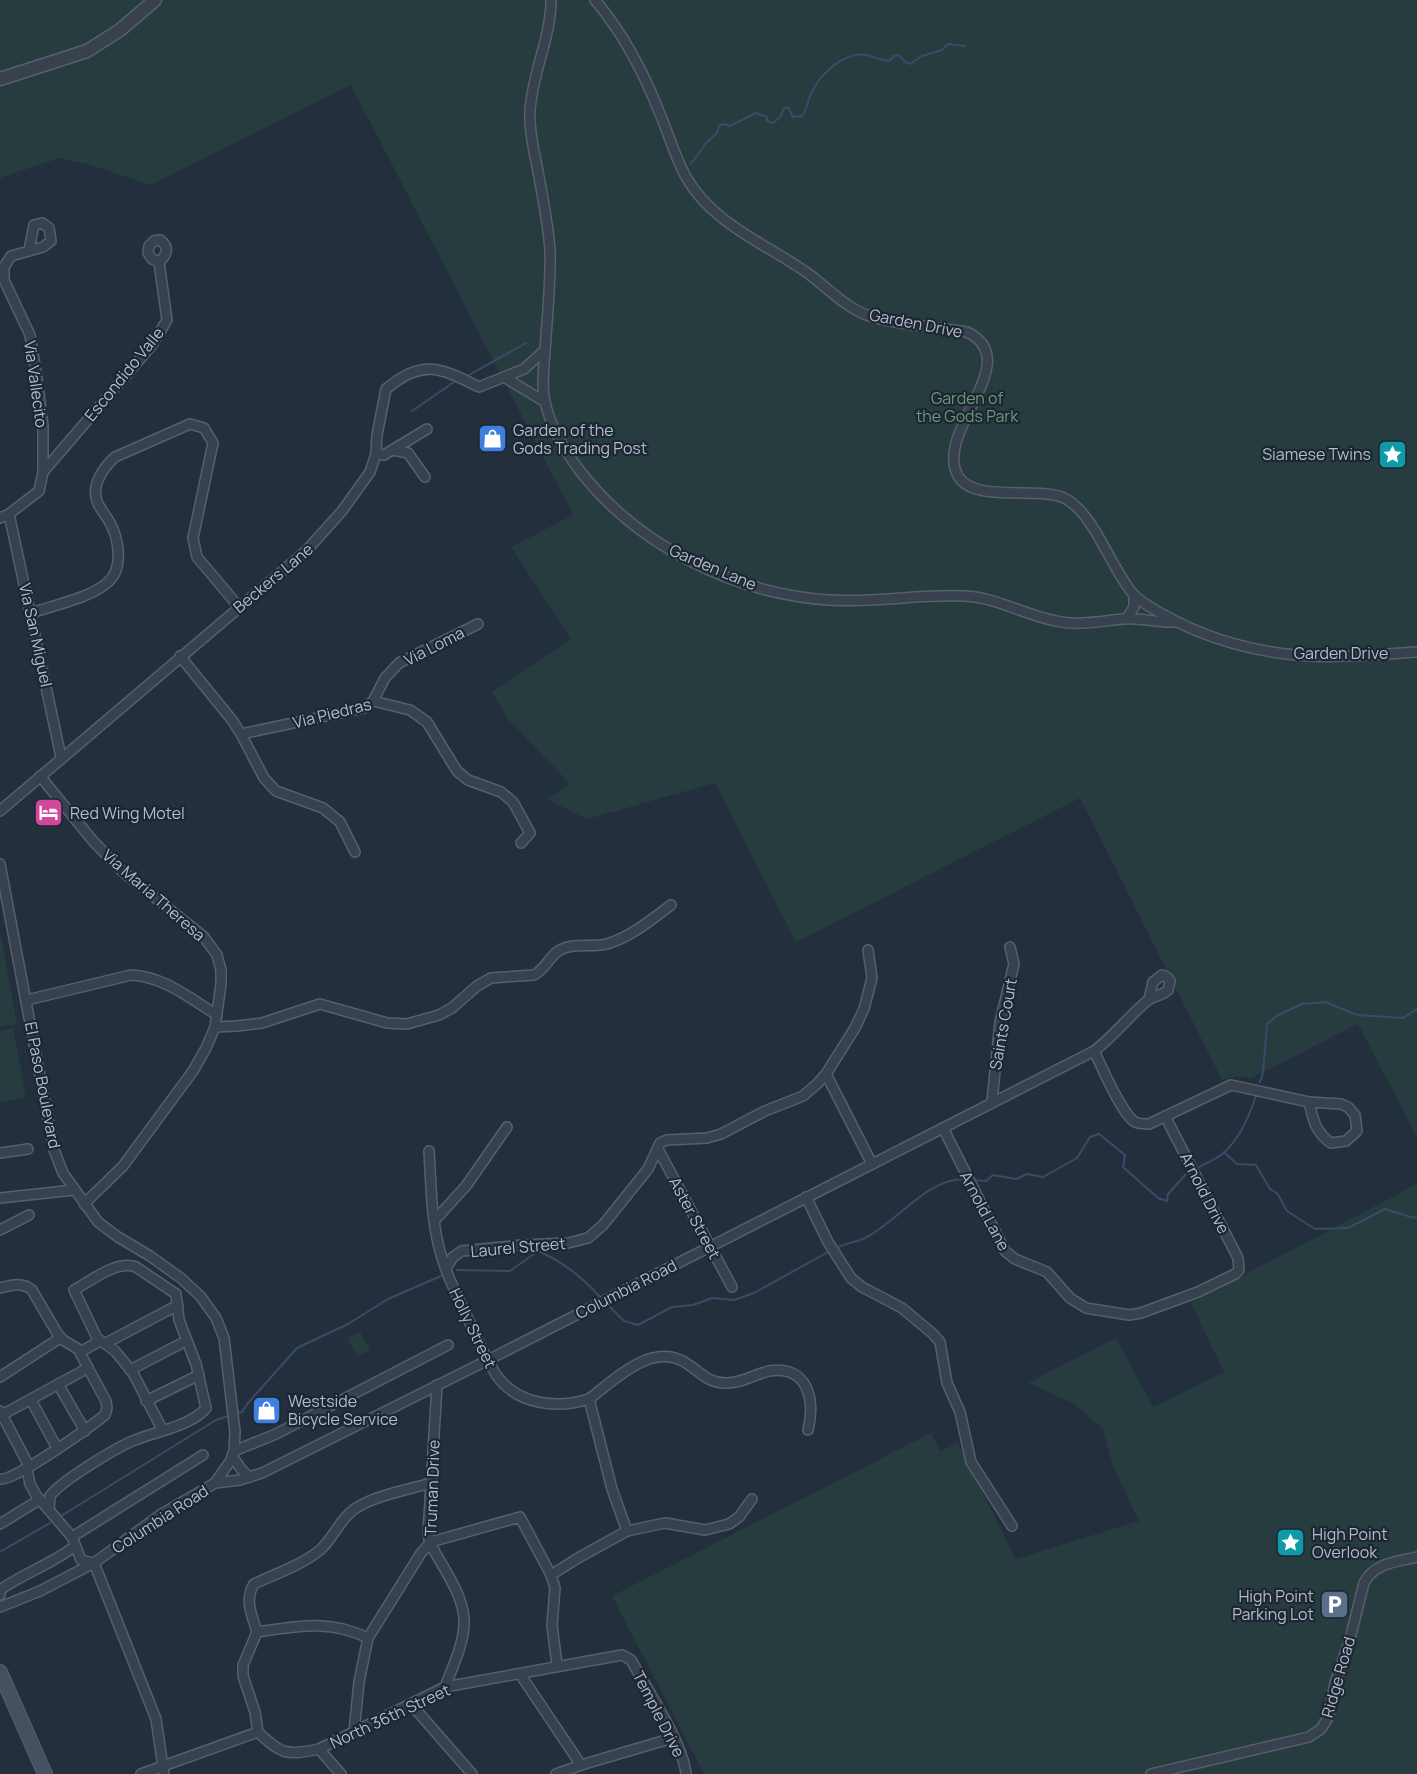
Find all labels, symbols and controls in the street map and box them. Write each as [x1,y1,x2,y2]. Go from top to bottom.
street label: Garden Drive [868,303,964,343]
street label: Escondido Valle [79,322,169,426]
street label: Via Vallecito [19,339,53,429]
park label: Garden of the Gods Park [916,387,1019,427]
place label: Garden of the Gods Trading Post [513,419,647,459]
shop icon: Garden of the Gods Trading Post [476,423,508,455]
place icon: Siamese Twins [1376,438,1408,470]
place label: Siamese Twins [1262,443,1371,465]
street label: Beckers Lane [228,538,318,618]
street label: Garden Lane [666,539,760,595]
street label: Via San Miguel [14,581,58,689]
street label: Via Loma [400,621,468,671]
street label: Garden Drive [1294,642,1388,664]
street label: Via Piedras [290,693,374,733]
hotel icon: Red Wing Motel [33,797,65,829]
place label: Red Wing Motel [70,802,185,824]
street label: Via Maria Theresa [98,844,210,946]
street label: Saints Court [984,976,1022,1072]
street label: El Paso Boulevard [20,1020,66,1150]
street label: Arnold Drive [1175,1149,1235,1237]
street label: Arnold Lane [955,1167,1015,1255]
street label: Aster Street [664,1173,726,1263]
street label: Laurel Street [469,1232,567,1262]
street label: Columbia Road [572,1254,680,1324]
street label: Holly Street [444,1284,502,1372]
place label: Westside Bicycle Service [288,1390,398,1430]
shop icon: Westside Bicycle Service [251,1394,283,1426]
street label: Truman Drive [419,1439,445,1537]
street label: Columbia Road [107,1480,213,1558]
place label: High Point Overlook [1312,1523,1388,1563]
place icon: High Point Overlook [1275,1527,1307,1559]
place label: High Point Parking Lot [1232,1585,1314,1625]
parking icon: High Point Parking Lot [1319,1589,1351,1621]
street label: Ridge Road [1316,1634,1360,1720]
street label: Temple Drive [628,1667,690,1761]
street label: North 36th Street [326,1679,454,1753]

